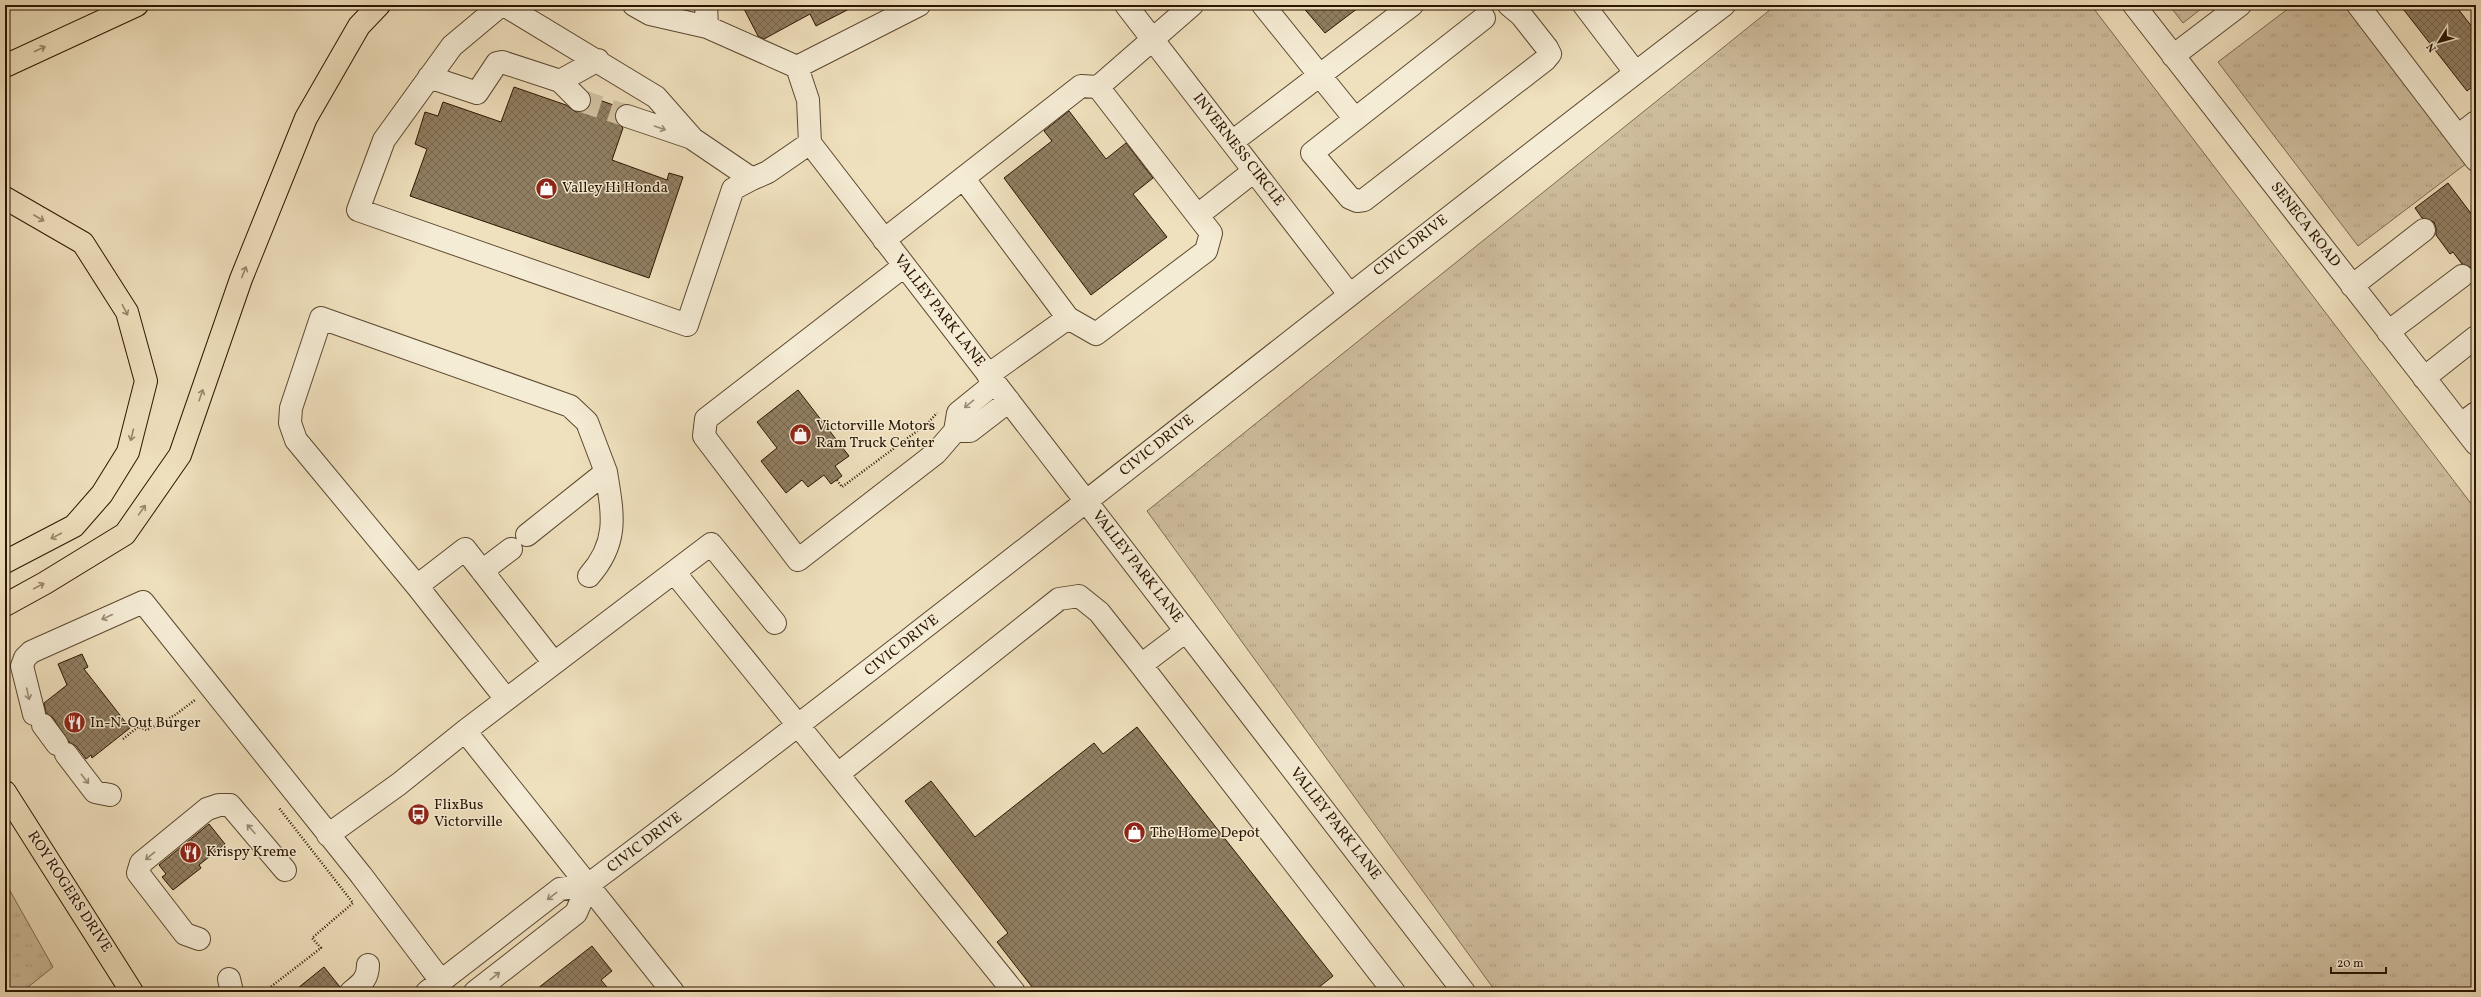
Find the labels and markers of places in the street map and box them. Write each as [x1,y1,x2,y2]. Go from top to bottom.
shop icon: Valley Hi Honda [533,175,559,201]
place label: Valley Hi Honda [562,178,668,199]
place label: Victorville Motors Ram Truck Center [816,416,935,454]
shop icon: Victorville Motors Ram Truck Center [787,422,813,448]
restaurant icon: In-N-Out Burger [61,710,87,736]
place label: In-N-Out Burger [90,713,201,734]
place label: FlixBus Victorville [434,795,503,833]
bus stop icon: FlixBus Victorville [406,801,432,827]
shop icon: The Home Depot [1121,820,1147,846]
place label: The Home Depot [1150,823,1260,844]
restaurant icon: Krispy Kreme [177,839,203,865]
place label: Krispy Kreme [206,842,296,863]

